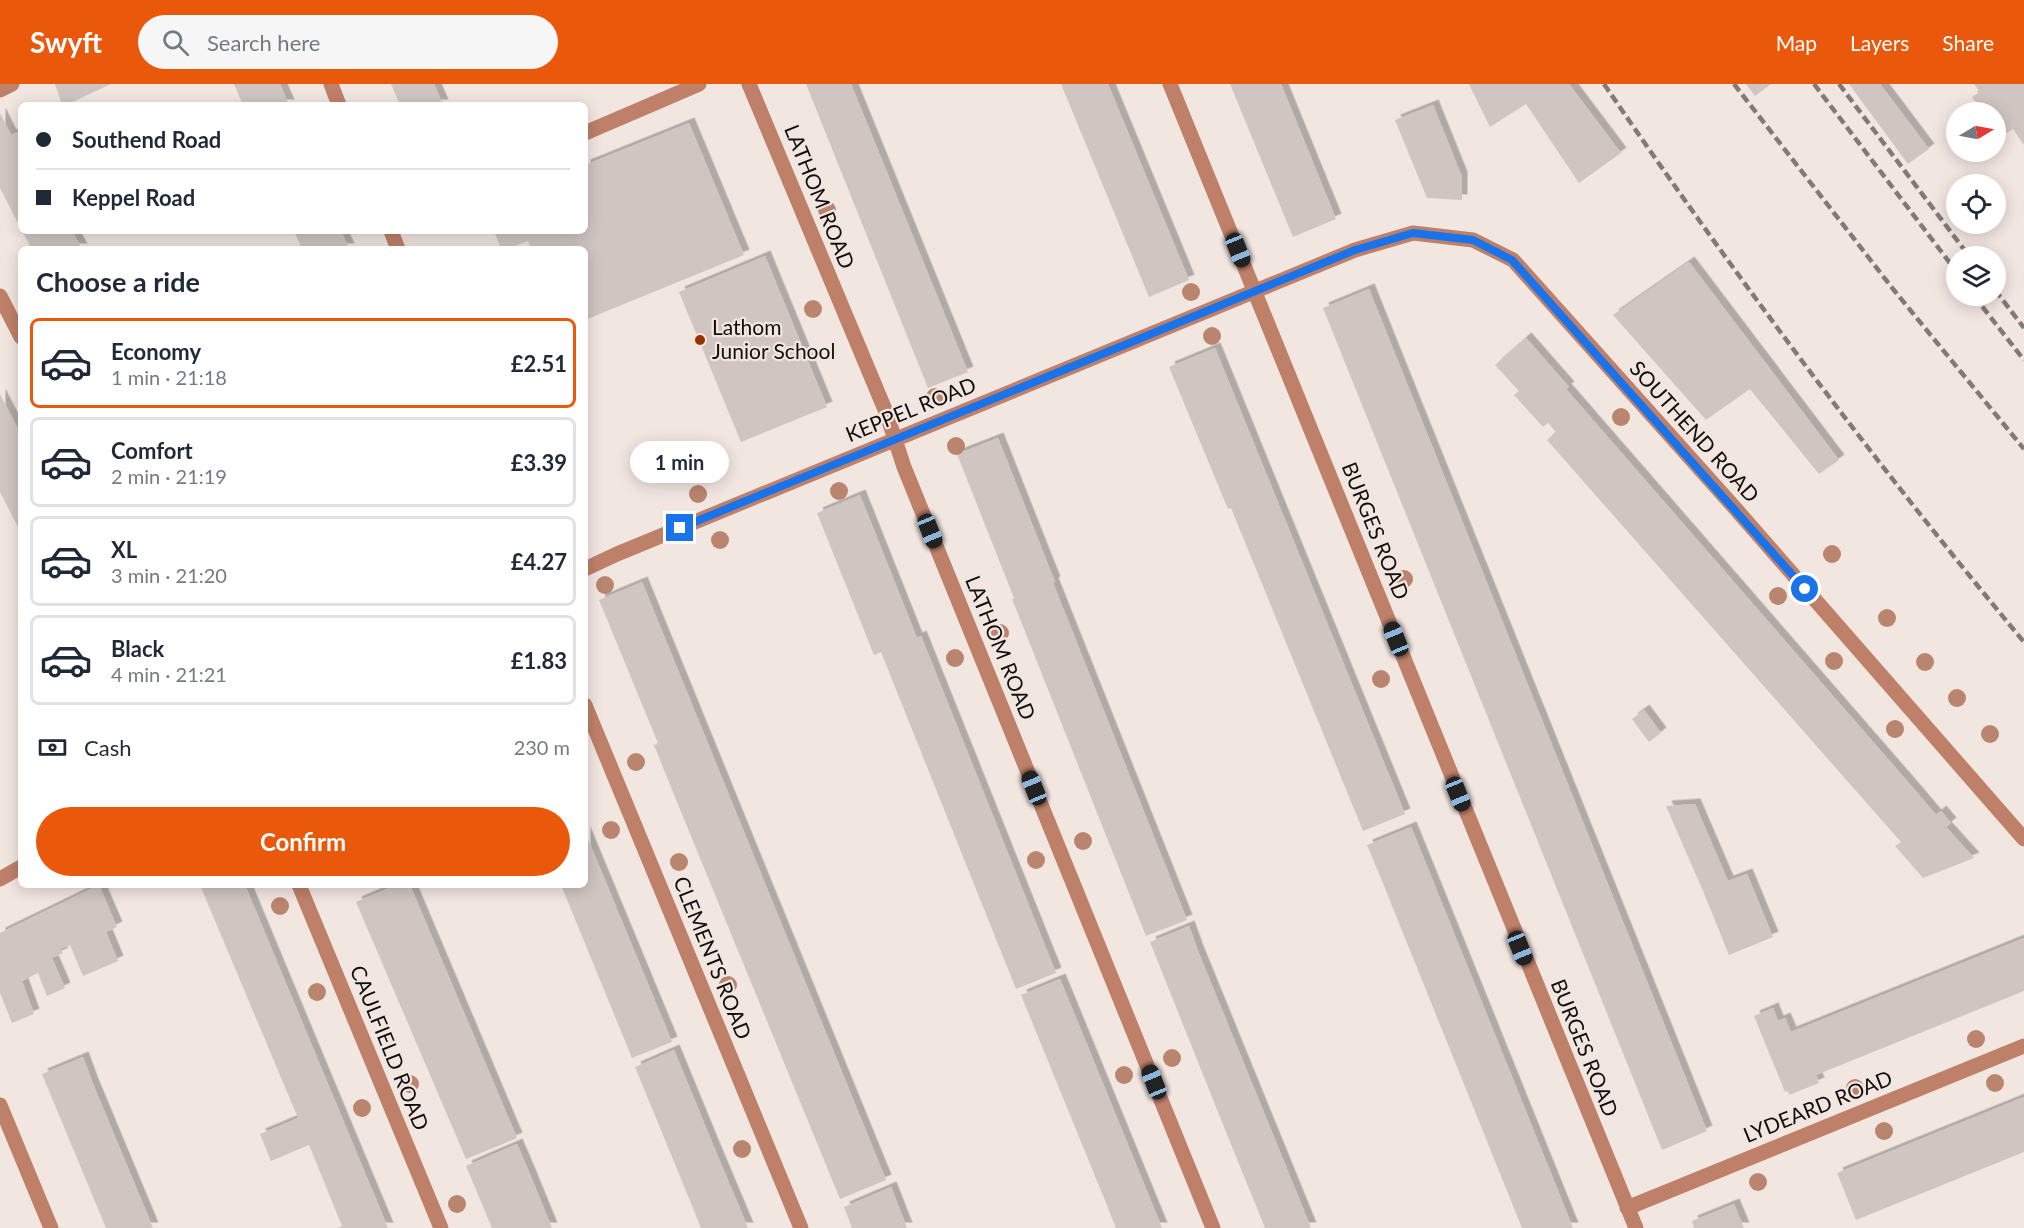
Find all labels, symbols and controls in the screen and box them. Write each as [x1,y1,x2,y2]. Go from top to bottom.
search box [138,15,558,69]
text: Swyft [30,25,102,59]
icon: search [159,26,192,59]
text: Search here [207,29,320,56]
text: Map [1776,30,1817,55]
text: Layers [1850,30,1909,55]
text: Share [1942,30,1994,55]
north arrow [1946,102,2006,162]
map controls [1946,102,2006,306]
street label: LATHOM ROAD [780,121,861,272]
text: Southend Road [72,126,221,153]
button: locate [1946,174,2006,234]
text: Keppel Road [72,184,195,211]
car [1223,230,1253,270]
button: layers [1946,246,2006,306]
text: Choose a ride [36,265,200,298]
place label: Lathom Junior School [712,314,835,363]
marker: Lathom Junior School [693,333,707,347]
icon: car [39,336,93,390]
text: Economy [111,338,201,365]
text: £2.51 [511,350,567,377]
street label: SOUTHEND ROAD [1625,355,1765,507]
text: 1 min · 21:18 [111,365,227,389]
street label: KEPPEL ROAD [842,371,979,446]
icon: car [39,435,93,489]
text: Comfort [111,437,193,464]
callout: 1 min [630,441,730,483]
text: £3.39 [511,449,567,476]
text: 1 min [655,450,704,474]
street label: BURGES ROAD [1337,458,1415,603]
text: 2 min · 21:19 [111,464,227,488]
car [915,511,945,551]
route end [666,514,693,541]
icon: car [39,534,93,588]
text: XL [111,536,137,563]
text: £4.27 [511,548,567,575]
text: 3 min · 21:20 [111,563,227,587]
street label: LATHOM ROAD [961,572,1042,723]
route start [1791,575,1818,602]
car [1381,619,1411,659]
icon: car [39,633,93,687]
text: Black [111,635,164,662]
text: £1.83 [511,647,567,674]
text: 4 min · 21:21 [111,662,227,686]
icon: cash [36,731,69,764]
text: Cash [84,734,131,761]
text: 230 m [514,735,570,759]
car [1019,768,1049,808]
car [1443,774,1473,814]
button: Confirm [36,807,570,876]
street label: CLEMENTS ROAD [669,872,757,1042]
car [1505,928,1535,968]
street label: CAULFIELD ROAD [346,961,435,1134]
street label: BURGES ROAD [1546,975,1624,1120]
car [1139,1062,1169,1102]
street label: LYDEARD ROAD [1739,1064,1896,1147]

